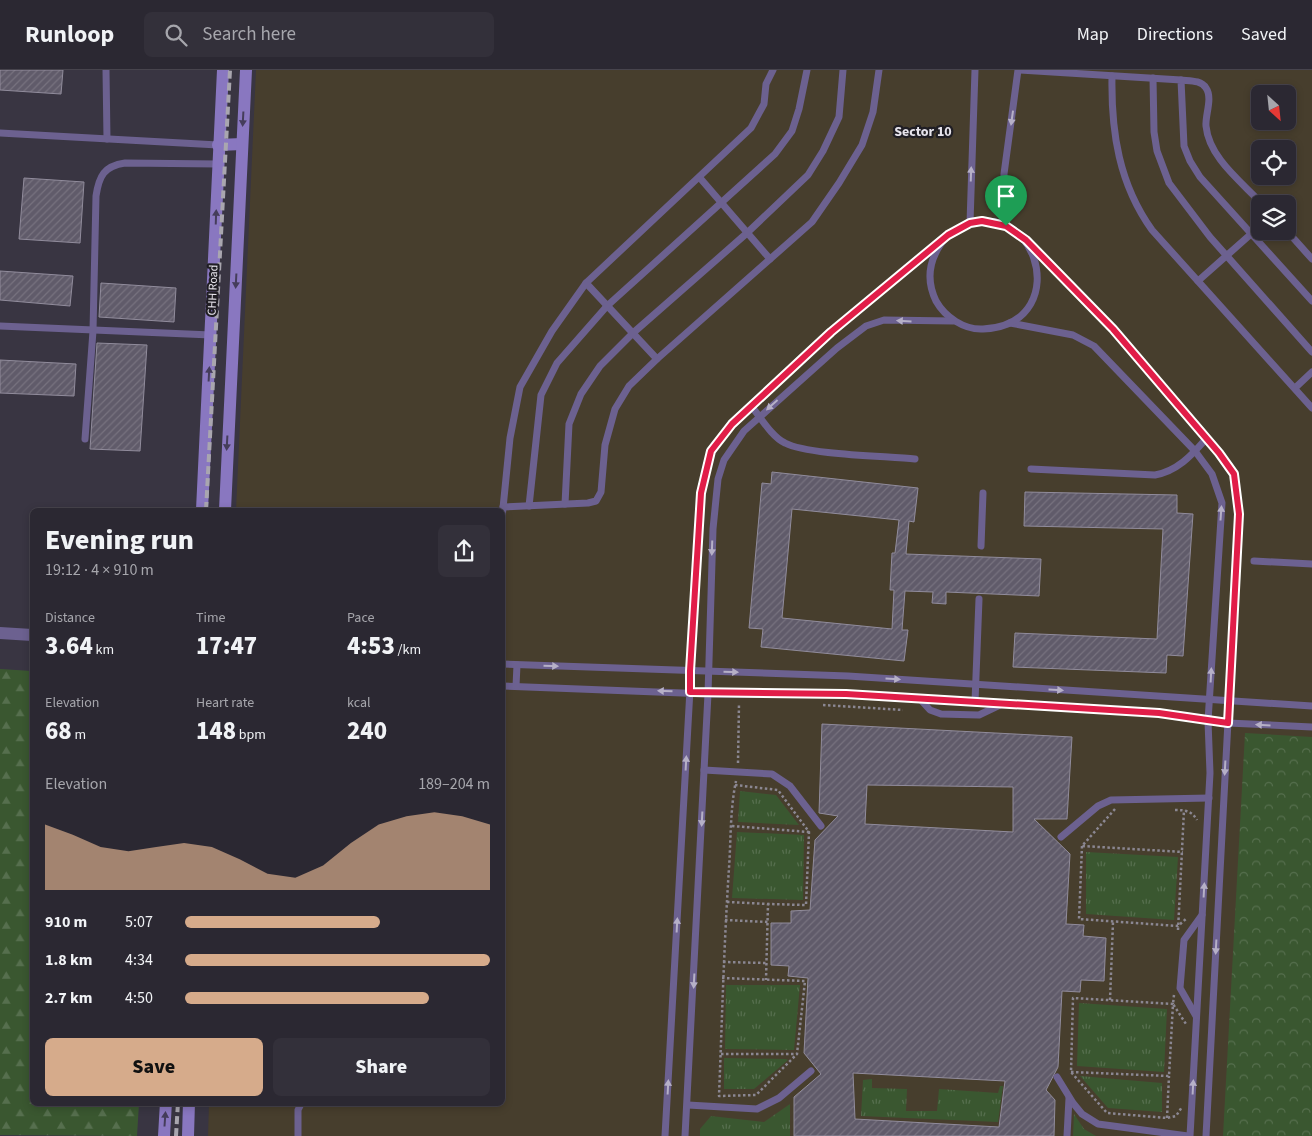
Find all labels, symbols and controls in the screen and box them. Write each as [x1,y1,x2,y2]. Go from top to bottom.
search box [144,12,494,57]
text: Runloop [25,17,114,52]
icon: search [162,21,190,49]
text: Search here [202,21,296,48]
text: Map [1077,22,1109,47]
text: Directions [1137,22,1213,47]
text: Saved [1241,22,1287,47]
north arrow [1251,85,1296,130]
map controls [1251,85,1296,240]
one-way arrow [239,111,247,127]
one-way arrow [1008,111,1016,127]
district label: Sector 10 [894,122,952,142]
button: locate [1251,140,1296,185]
one-way arrow [967,166,975,182]
pin [985,175,1027,226]
icon: arrive [992,182,1020,210]
button: layers [1251,195,1296,240]
one-way arrow [212,208,220,224]
street label: CHH Road [204,264,222,316]
one-way arrow [232,273,240,289]
one-way arrow [896,317,912,325]
one-way arrow [206,366,214,382]
one-way arrow [766,400,779,411]
one-way arrow [222,436,230,452]
one-way arrow [1218,505,1226,521]
text: Evening run [45,520,194,560]
button: share [438,525,490,577]
one-way arrow [708,540,716,556]
text: 19:12 · 4 × 910 m [45,559,154,581]
text: Distance [45,608,95,628]
text: Time [196,608,226,628]
text: Pace [347,608,374,628]
text: 3.64 [45,628,93,664]
text: 17:47 [196,628,257,664]
text: 4:53 [347,628,395,664]
text: km [93,640,114,660]
text: /km [395,640,421,660]
one-way arrow [543,663,559,671]
one-way arrow [1208,667,1216,683]
one-way arrow [723,669,739,677]
one-way arrow [886,675,902,683]
one-way arrow [1048,686,1064,694]
one-way arrow [656,687,672,695]
text: Elevation [45,693,100,713]
text: Heart rate [196,693,254,713]
text: kcal [347,693,371,713]
text: 68 [45,713,72,749]
text: 148 [196,713,236,749]
text: 240 [347,713,387,749]
one-way arrow [1255,720,1271,728]
text: m [72,725,86,745]
text: bpm [236,725,266,745]
one-way arrow [683,755,691,771]
one-way arrow [1221,760,1229,776]
text: Elevation [45,773,107,795]
text: 189–204 m [418,773,490,795]
one-way arrow [697,811,705,827]
one-way arrow [1200,882,1208,898]
text: 910 m [45,911,87,933]
text: 5:07 [125,911,153,933]
one-way arrow [674,917,682,933]
one-way arrow [1211,940,1219,956]
text: 1.8 km [45,949,92,971]
text: 4:34 [125,949,153,971]
one-way arrow [689,974,697,990]
text: 2.7 km [45,987,92,1009]
text: 4:50 [125,987,153,1009]
button: Save [45,1038,263,1096]
button: Share [273,1038,490,1096]
one-way arrow [665,1079,673,1095]
one-way arrow [1189,1079,1197,1095]
one-way arrow [161,1111,169,1127]

